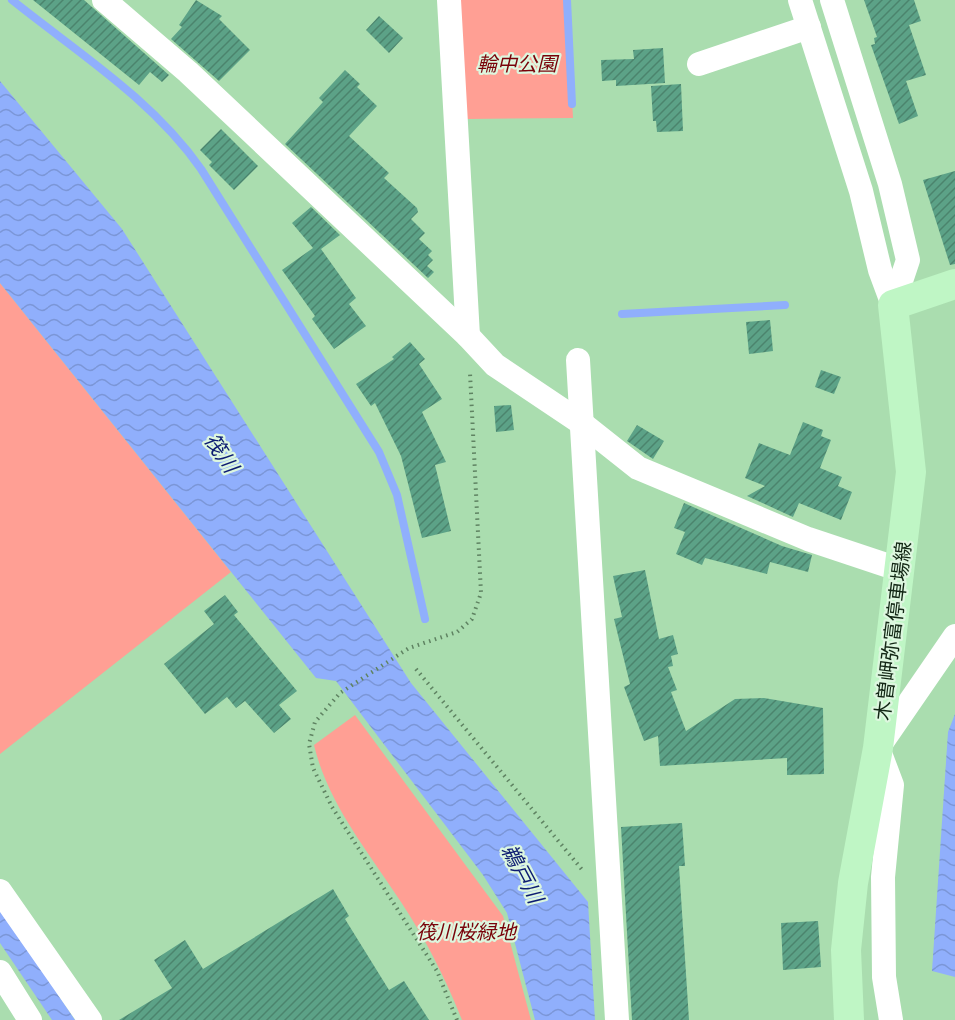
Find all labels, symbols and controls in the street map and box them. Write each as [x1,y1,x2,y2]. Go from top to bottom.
park label: 輪中公園 [477,50,560,80]
water label: 筏川 [195,427,246,482]
street label: 木曽岬弥富停車場線 [868,540,920,722]
water label: 鵜戸川 [492,839,551,912]
park label: 筏川桜緑地 [416,918,518,948]

